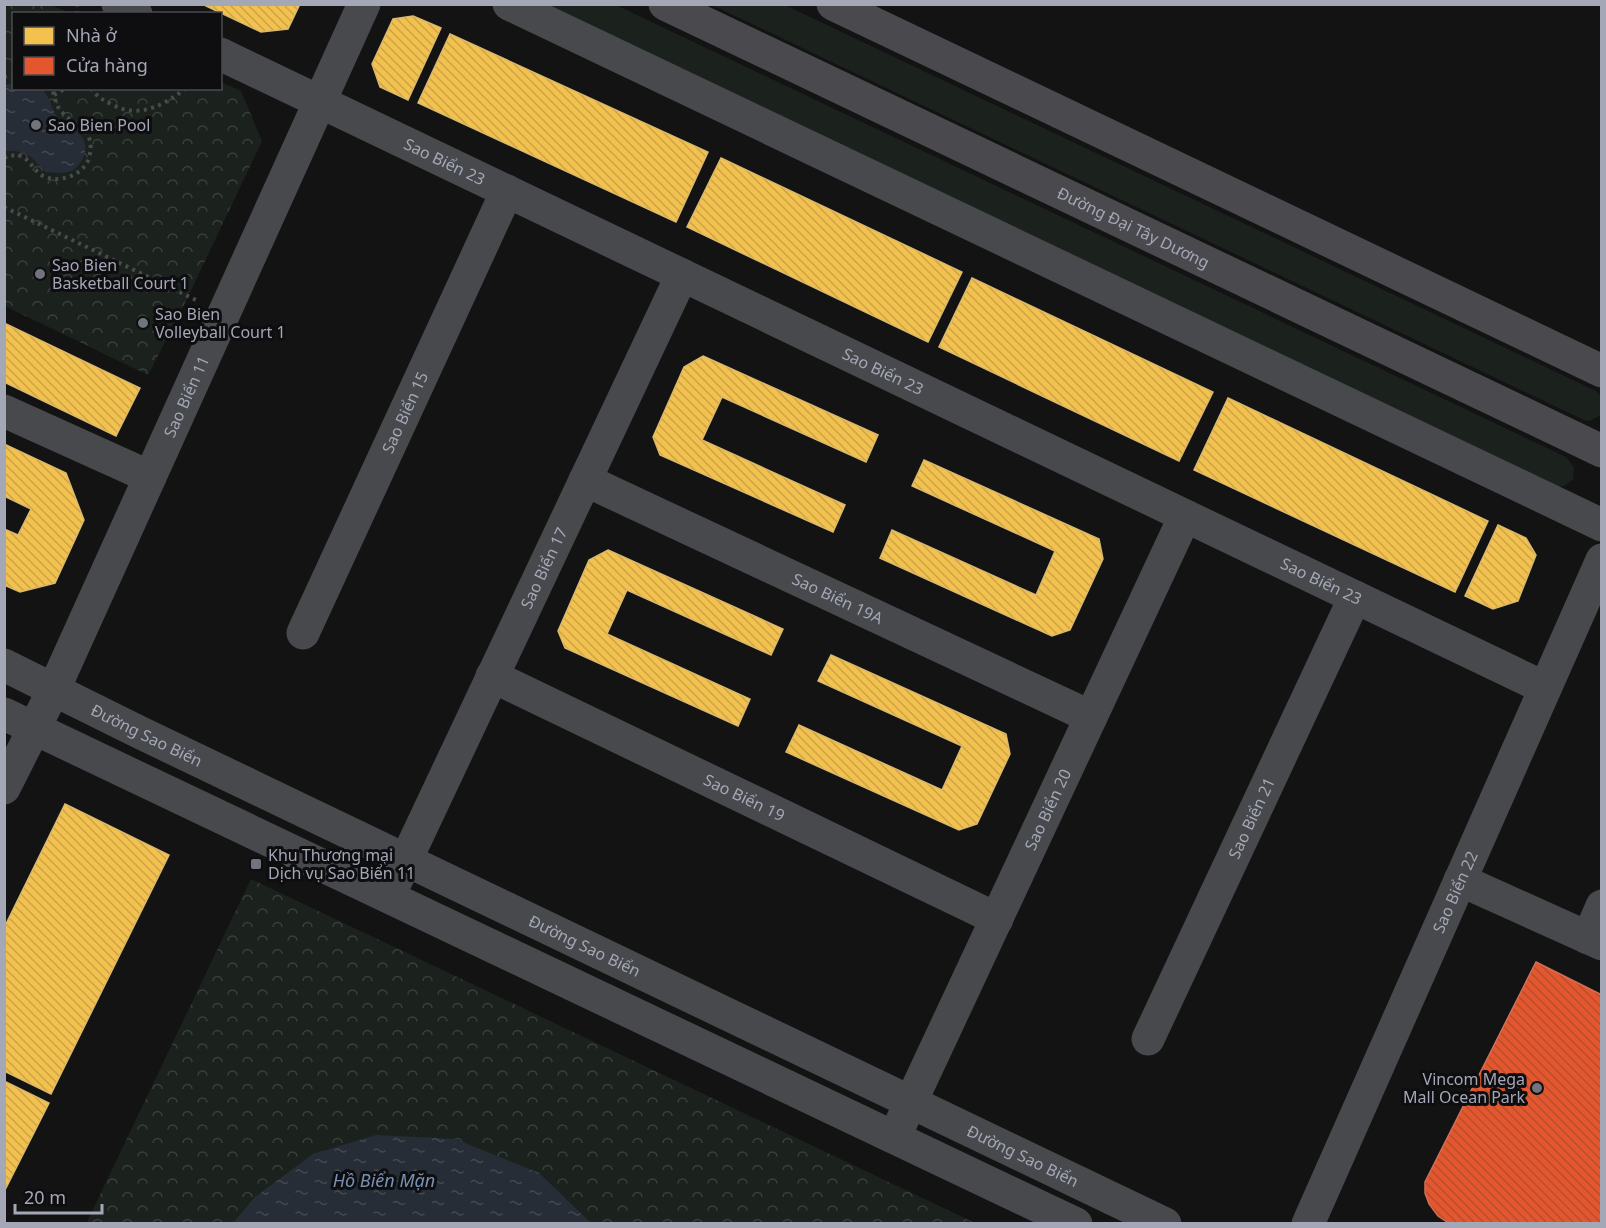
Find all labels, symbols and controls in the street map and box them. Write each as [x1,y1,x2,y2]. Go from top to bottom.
legend [12,12,222,90]
text: Nhà ở [66,23,118,47]
text: Cửa hàng [66,53,148,77]
place label: Sao Bien Pool [48,114,150,136]
marker: Sao Bien Pool [29,118,43,132]
street label: Sao Biển 23 [400,133,489,190]
street label: Đường Đại Tây Dương [1054,182,1213,273]
place label: Sao Bien Basketball Court 1 [52,254,189,294]
marker: Sao Bien Basketball Court 1 [33,267,47,281]
place label: Sao Bien Volleyball Court 1 [155,303,286,343]
marker: Sao Bien Volleyball Court 1 [136,316,150,330]
street label: Sao Biển 23 [839,342,927,400]
street label: Sao Biển 11 [158,352,214,441]
street label: Sao Biển 15 [376,368,433,457]
street label: Sao Biển 17 [515,524,572,612]
street label: Sao Biển 23 [1277,552,1366,610]
street label: Sao Biển 19A [789,568,887,629]
street label: Đường Sao Biển [87,699,206,772]
street label: Sao Biển 20 [1019,765,1076,854]
street label: Sao Biển 19 [700,769,789,826]
street label: Sao Biển 21 [1223,774,1280,862]
place label: Khu Thương mại Dịch vụ Sao Biển 11 [268,844,415,884]
street label: Sao Biển 22 [1427,848,1483,937]
marker: Khu Thương mại Dịch vụ Sao Biển 11 [249,857,263,871]
street label: Đường Sao Biển [525,910,644,982]
place label: Vincom Mega Mall Ocean Park [1403,1068,1525,1108]
marker: Vincom Mega Mall Ocean Park [1530,1081,1544,1095]
street label: Đường Sao Biển [963,1120,1082,1192]
water label: Hồ Biển Mặn [333,1168,435,1192]
scale bar [15,1177,102,1215]
text: 20 m [24,1185,66,1209]

